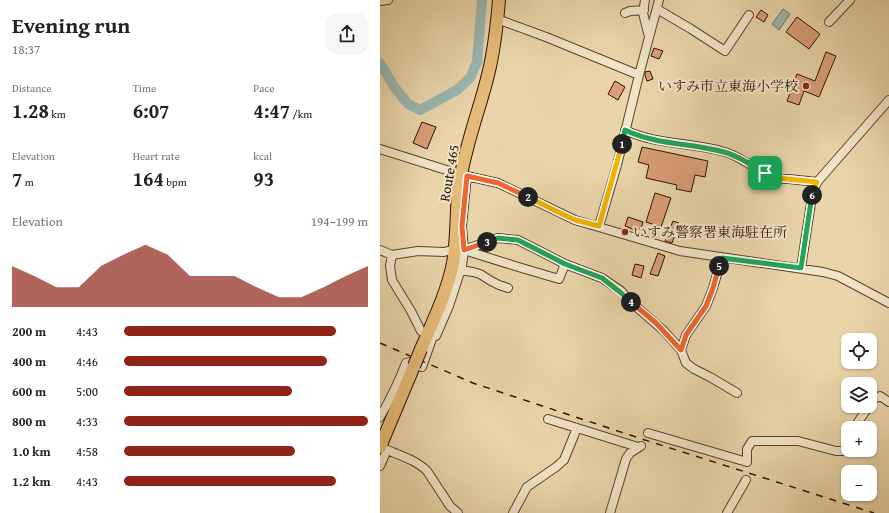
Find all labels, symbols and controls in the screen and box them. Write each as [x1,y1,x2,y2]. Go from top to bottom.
text: Evening run [12,9,130,41]
button: share [326,13,368,55]
text: 18:37 [12,40,40,59]
place label: いすみ市立東海小学校 [658,76,798,96]
text: Distance [12,80,51,96]
text: Time [133,80,156,96]
text: Pace [253,80,274,96]
marker: いすみ市立東海小学校 [801,81,811,91]
text: 1.28 [12,96,49,125]
text: 6:07 [133,96,169,125]
text: 4:47 [253,96,290,125]
text: km [49,106,66,122]
text: /km [290,106,312,122]
pin: 1 [612,134,632,154]
text: 1 [619,136,625,152]
street label: Route 465 [434,143,464,203]
text: Elevation [12,148,55,164]
text: Heart rate [133,148,180,164]
text: kcal [253,148,272,164]
pin [748,156,782,190]
icon: arrive [754,162,776,184]
text: 7 [12,164,22,193]
text: 164 [133,164,164,193]
text: 93 [253,164,274,193]
text: m [22,174,34,190]
text: bpm [164,174,187,190]
pin: 6 [802,185,822,205]
pin: 2 [518,187,538,207]
text: 6 [809,187,815,203]
text: 2 [525,189,531,205]
text: Elevation [12,212,63,231]
text: 194–199 m [311,212,368,231]
place label: いすみ警察署東海駐在所 [633,222,787,242]
marker: いすみ警察署東海駐在所 [620,227,630,237]
pin: 3 [477,232,497,252]
text: 3 [484,234,490,250]
pin: 5 [709,256,729,276]
text: 5 [716,258,722,274]
pin: 4 [621,292,641,312]
text: 4 [628,294,634,310]
text: 200 m [12,322,46,341]
text: 4:43 [76,322,98,341]
map controls [841,333,877,501]
button: locate [841,333,877,369]
text: 400 m [12,352,46,371]
text: 4:46 [76,352,98,371]
button: layers [841,377,877,413]
text: 600 m [12,382,46,401]
text: 5:00 [76,382,98,401]
text: 800 m [12,412,46,431]
text: 4:33 [76,412,98,431]
button: + [841,421,877,457]
text: 1.0 km [12,442,51,461]
text: 4:58 [76,442,98,461]
button: − [841,465,877,501]
text: 1.2 km [12,472,51,491]
text: 4:43 [76,472,98,491]

